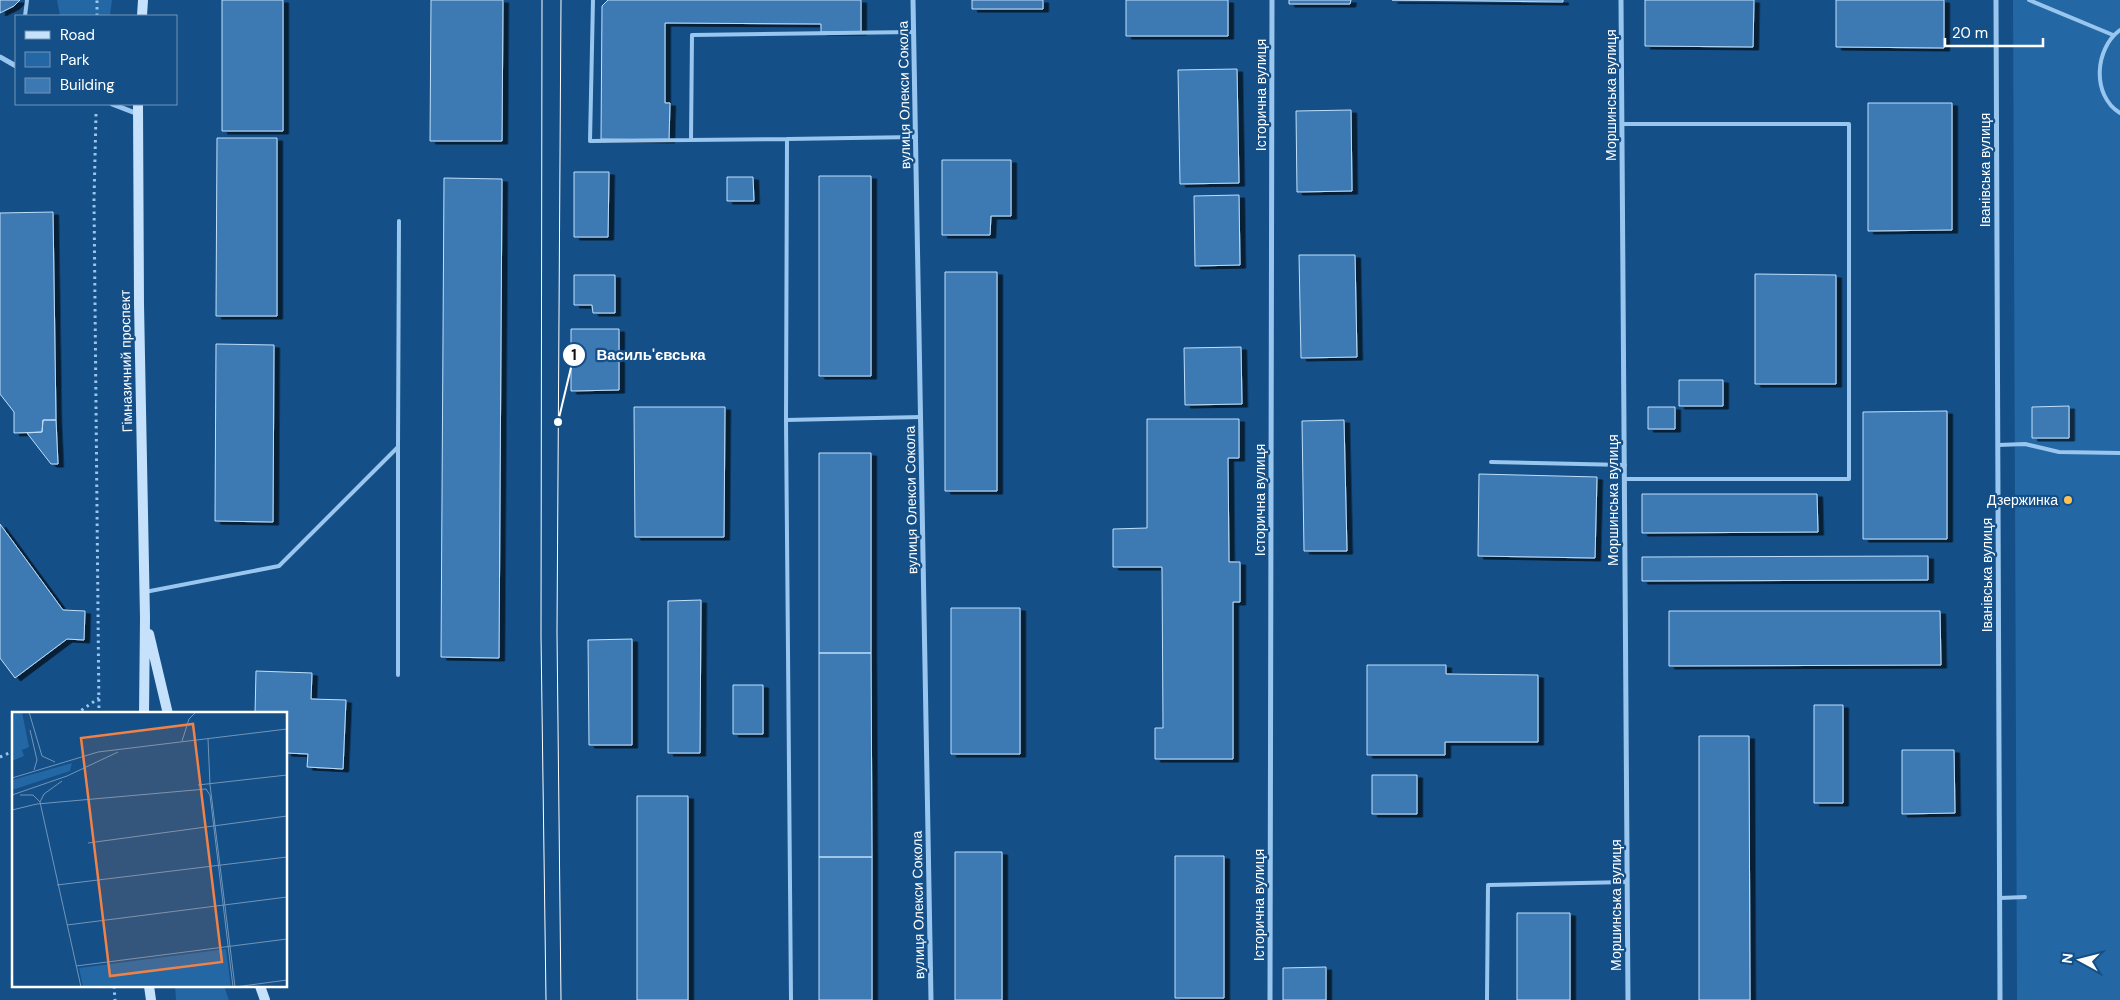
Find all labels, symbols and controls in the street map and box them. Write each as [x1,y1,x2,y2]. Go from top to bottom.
legend [15,15,178,105]
scale bar [1945,15,2042,47]
street label: вулиця Олекси Сокола [894,21,914,169]
text: 20 m [1952,23,1988,43]
text: Road [60,25,95,45]
street label: Моршинська вулиця [1602,29,1620,161]
street label: Історична вулиця [1252,39,1270,151]
text: Park [60,50,90,70]
text: Building [60,75,115,95]
street label: Іванівська вулиця [1976,113,1994,227]
street label: Гімназичний проспект [116,289,136,432]
callout: Василь'євська [562,340,716,370]
text: 1 [571,345,577,365]
text: Василь'євська [597,345,706,365]
street label: вулиця Олекси Сокола [901,426,921,574]
street label: Моршинська вулиця [1604,434,1622,566]
street label: Історична вулиця [1251,444,1269,556]
place label: Дзержинка [1987,491,2058,509]
marker: Дзержинка [2062,494,2074,506]
street label: Іванівська вулиця [1978,518,1996,632]
inset map [12,712,288,988]
street label: вулиця Олекси Сокола [908,831,928,979]
street label: Моршинська вулиця [1607,839,1625,971]
street label: Історична вулиця [1250,849,1268,961]
north arrow [2055,935,2105,985]
text: N [2058,952,2077,965]

